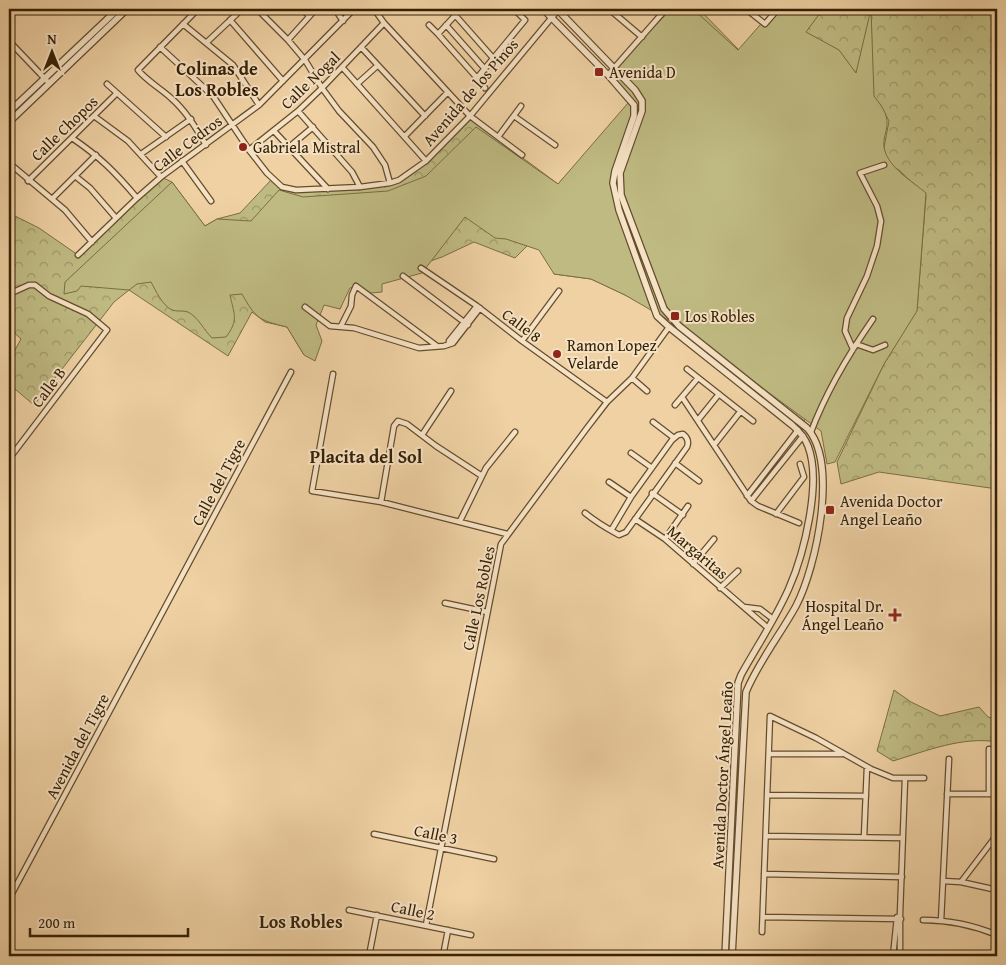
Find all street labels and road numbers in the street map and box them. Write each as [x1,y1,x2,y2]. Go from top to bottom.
street label: Avenida de los Pinos [416,33,524,151]
street label: Calle Nogal [275,45,346,115]
street label: Calle Chopos [25,90,103,166]
street label: Calle Cedros [147,109,227,177]
street label: Calle 8 [497,302,547,348]
street label: Calle B [25,362,71,412]
street label: Calle del Tigre [185,434,251,530]
street label: Margaritas [662,519,734,585]
street label: Calle Los Robles [455,544,501,652]
street label: Avenida Doctor Ángel Leaño [705,680,739,870]
street label: Avenida del Tigre [39,689,115,803]
street label: Calle 3 [412,818,460,850]
street label: Calle 2 [389,894,437,926]

